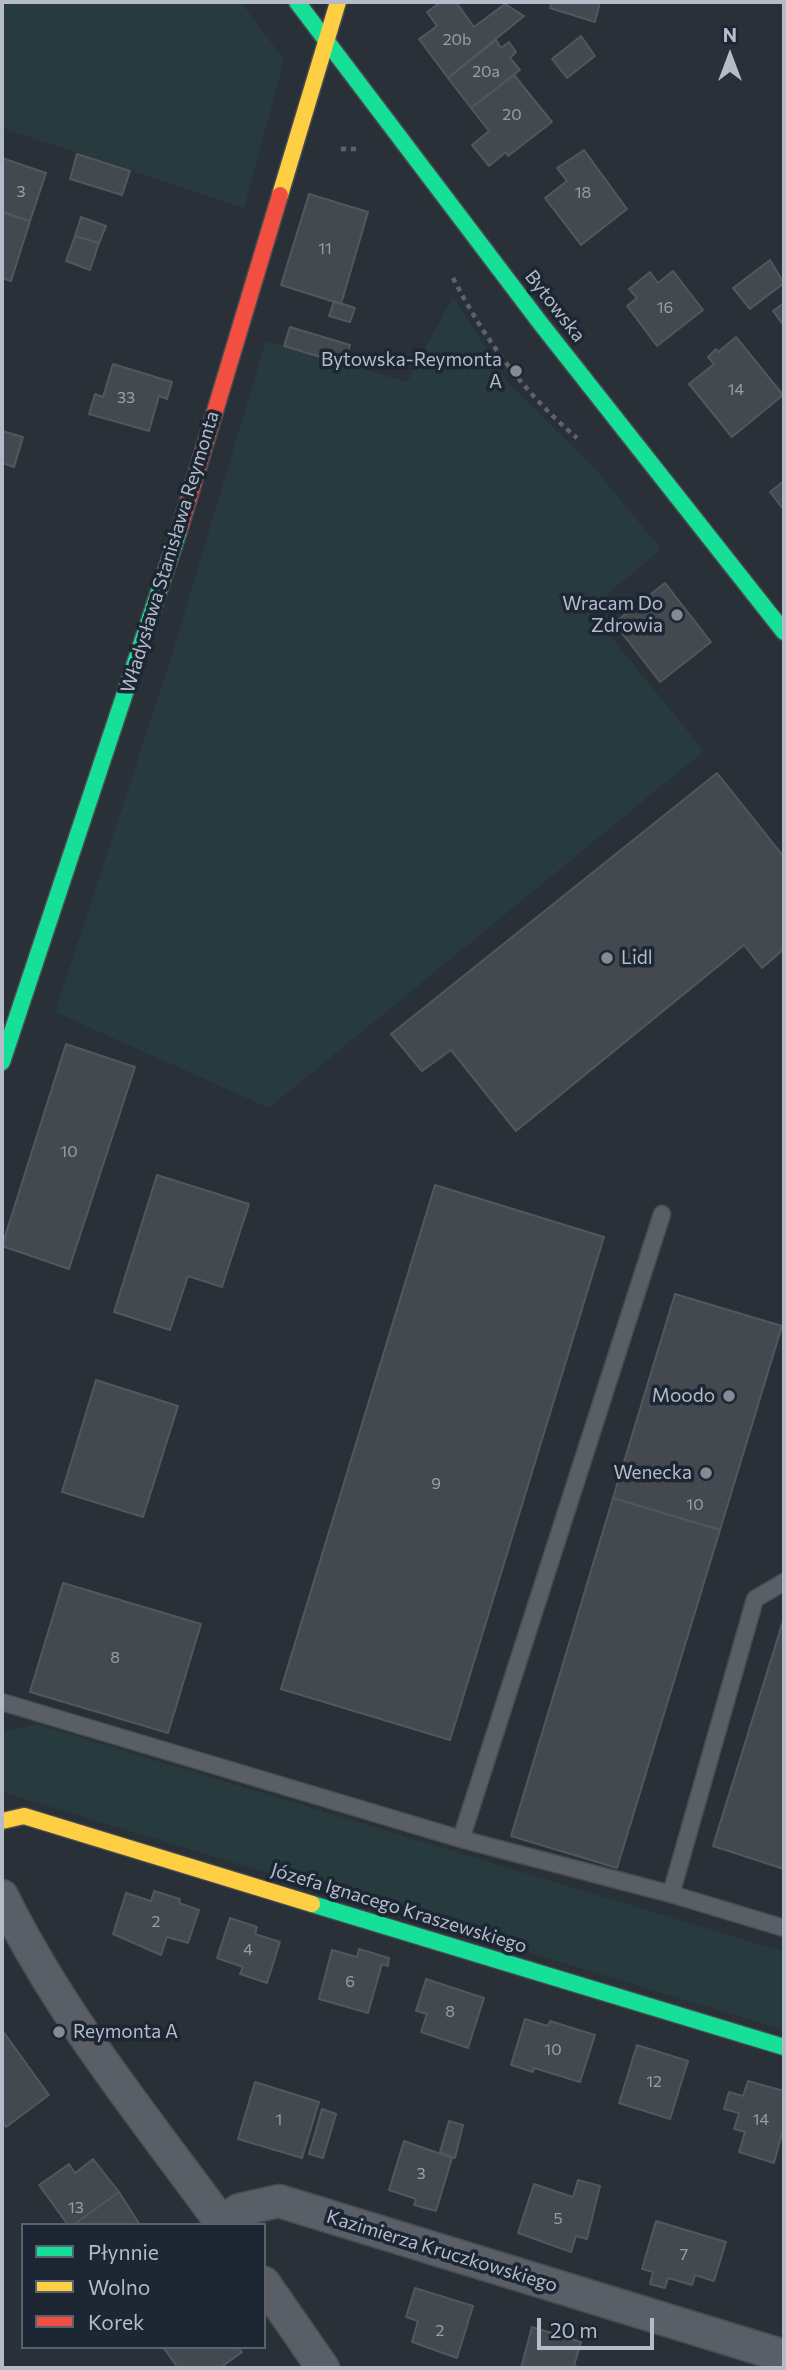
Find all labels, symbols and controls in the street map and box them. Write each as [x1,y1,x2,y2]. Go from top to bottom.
north arrow [695,21,765,91]
text: N [723,23,737,46]
house number: 20b [443,30,471,50]
house number: 20a [472,62,500,82]
house number: 20 [502,105,522,125]
house number: 3 [16,182,26,202]
house number: 18 [575,183,591,203]
house number: 11 [318,239,332,259]
street label: Bytowska [520,266,590,346]
house number: 16 [657,298,673,318]
place label: Bytowska-Reymonta A [321,349,502,393]
marker: Bytowska-Reymonta A [508,363,524,379]
house number: 14 [728,380,744,400]
house number: 33 [117,388,135,408]
street label: Władysława Stanisława Reymonta [116,408,224,696]
place label: Wracam Do Zdrowia [562,593,663,637]
marker: Wracam Do Zdrowia [669,607,685,623]
place label: Lidl [621,947,653,969]
marker: Lidl [599,950,615,966]
house number: 10 [60,1142,78,1162]
place label: Moodo [652,1385,715,1407]
marker: Moodo [721,1388,737,1404]
place label: Wenecka [613,1462,692,1484]
marker: Wenecka [698,1465,714,1481]
house number: 9 [431,1474,441,1494]
house number: 10 [686,1495,704,1515]
house number: 8 [110,1648,120,1668]
street label: Józefa Ignacego Kraszewskiego [268,1858,530,1958]
house number: 2 [152,1912,160,1932]
house number: 4 [243,1940,253,1960]
house number: 6 [345,1972,355,1992]
house number: 8 [445,2002,455,2022]
place label: Reymonta A [73,2021,178,2043]
marker: Reymonta A [51,2024,67,2040]
house number: 10 [544,2040,562,2060]
house number: 12 [646,2072,662,2092]
house number: 1 [276,2110,282,2130]
house number: 14 [753,2110,769,2130]
house number: 3 [416,2164,426,2184]
house number: 13 [68,2198,84,2218]
street label: Kazimierza Kruczkowskiego [324,2205,560,2297]
house number: 5 [553,2209,563,2229]
legend [21,2223,266,2349]
text: Płynnie [88,2239,159,2264]
house number: 7 [680,2245,688,2265]
text: Wolno [88,2274,150,2299]
scale bar [541,2304,658,2348]
text: Korek [88,2309,144,2334]
text: 20 m [550,2317,598,2342]
house number: 2 [436,2321,444,2341]

